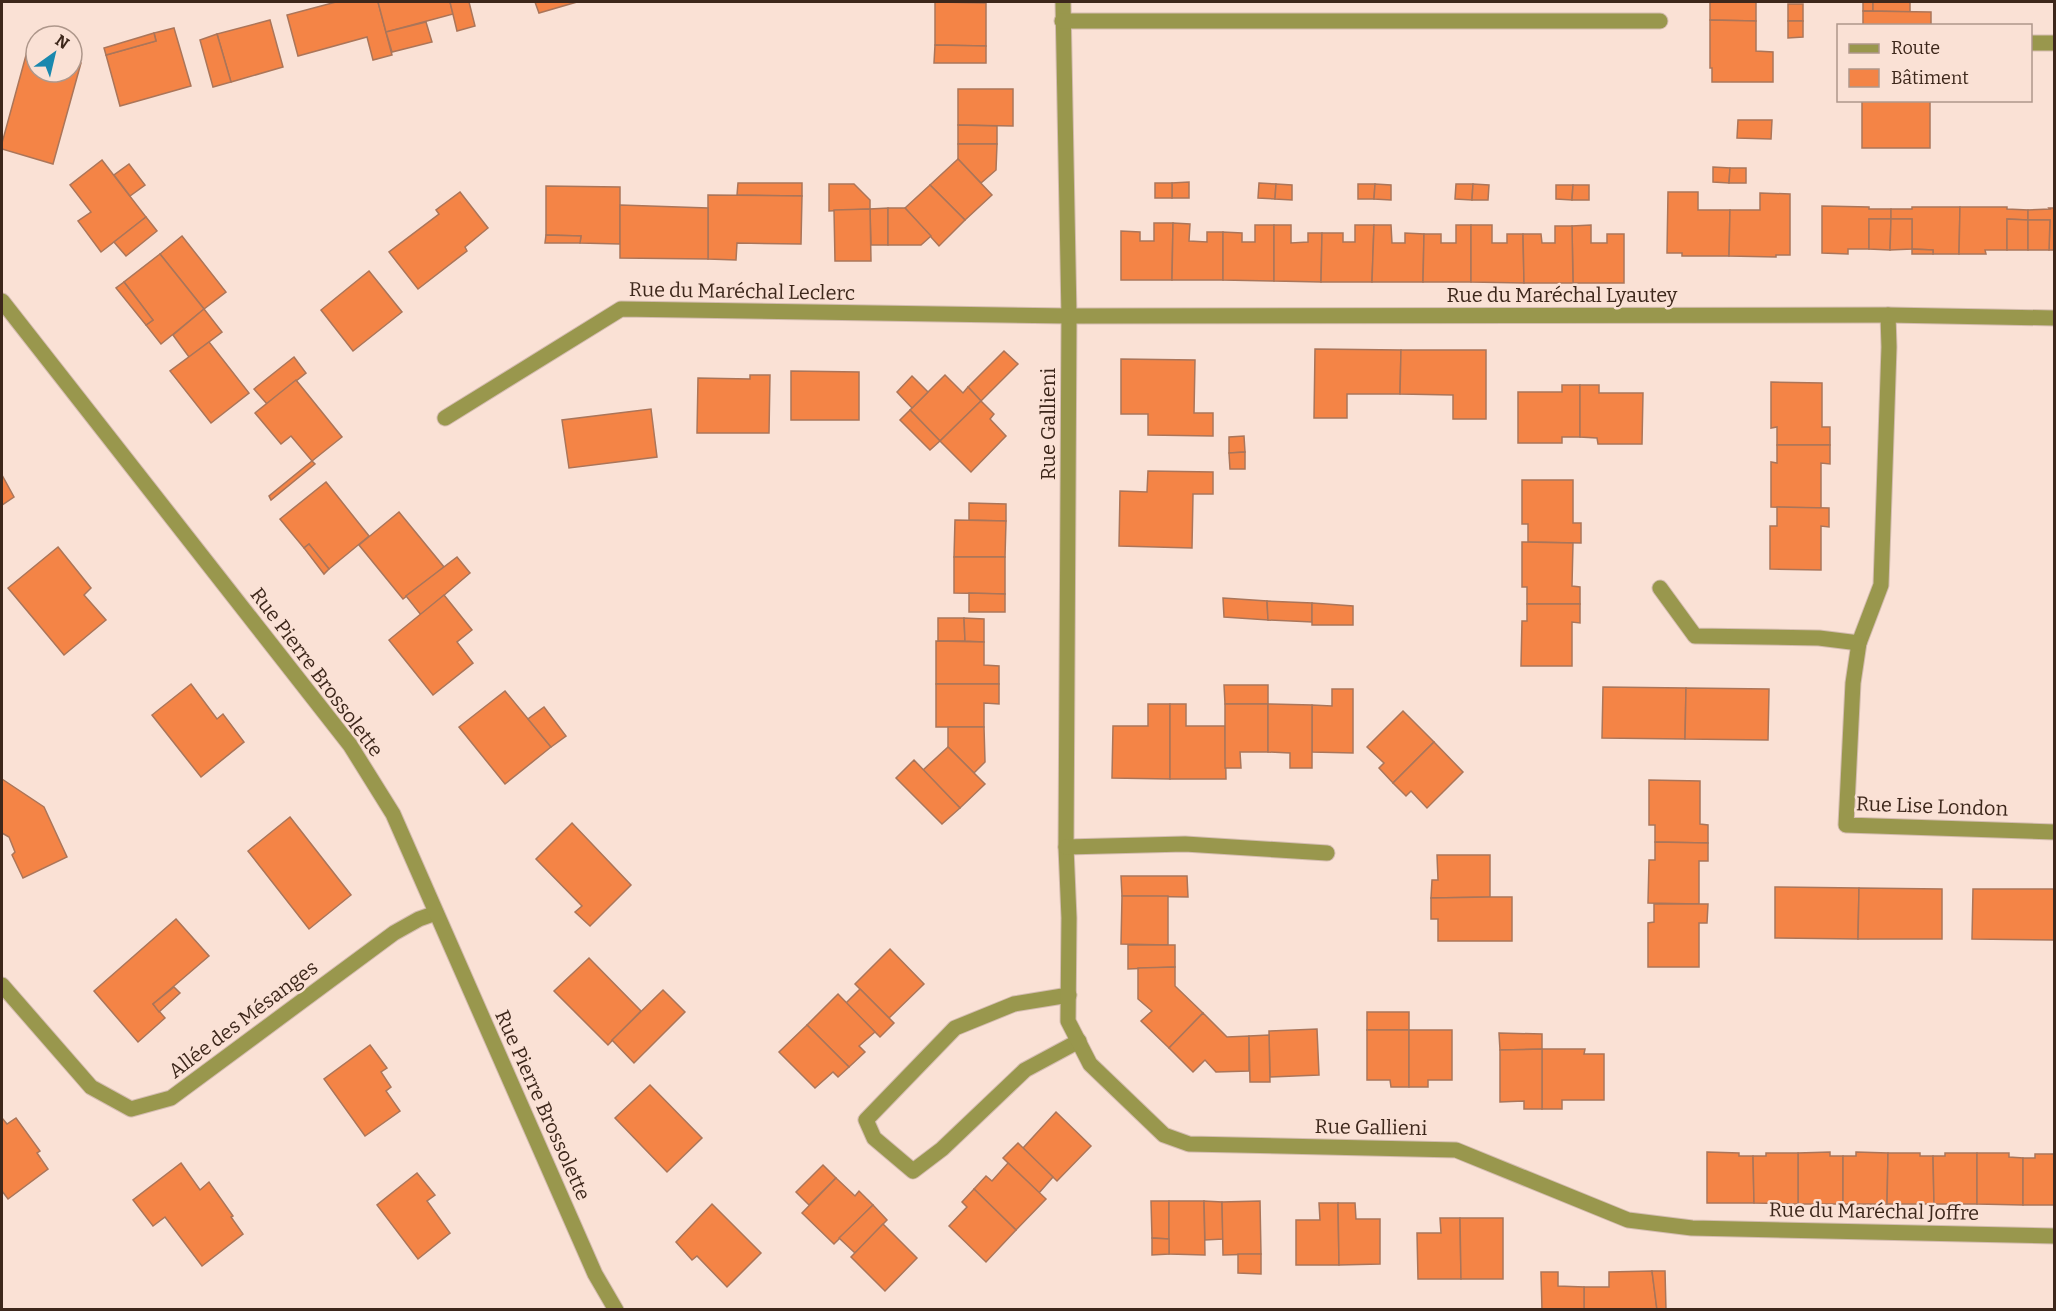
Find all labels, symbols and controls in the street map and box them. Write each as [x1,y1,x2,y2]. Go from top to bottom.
north arrow [24,24,84,84]
legend [1837,24,2032,102]
text: N [52,31,73,53]
text: Route [1891,37,1940,59]
text: Bâtiment [1891,67,1969,89]
street label: Rue du Maréchal Leclerc [629,277,855,305]
street label: Rue du Maréchal Lyautey [1447,283,1678,307]
street label: Rue Gallieni [1036,368,1060,480]
street label: Rue Pierre Brossolette [246,583,388,761]
street label: Rue Lise London [1855,791,2009,821]
street label: Allée des Mésanges [164,955,322,1083]
street label: Rue Pierre Brossolette [490,1006,596,1204]
street label: Rue Gallieni [1314,1114,1428,1140]
street label: Rue du Maréchal Joffre [1769,1197,1979,1225]

